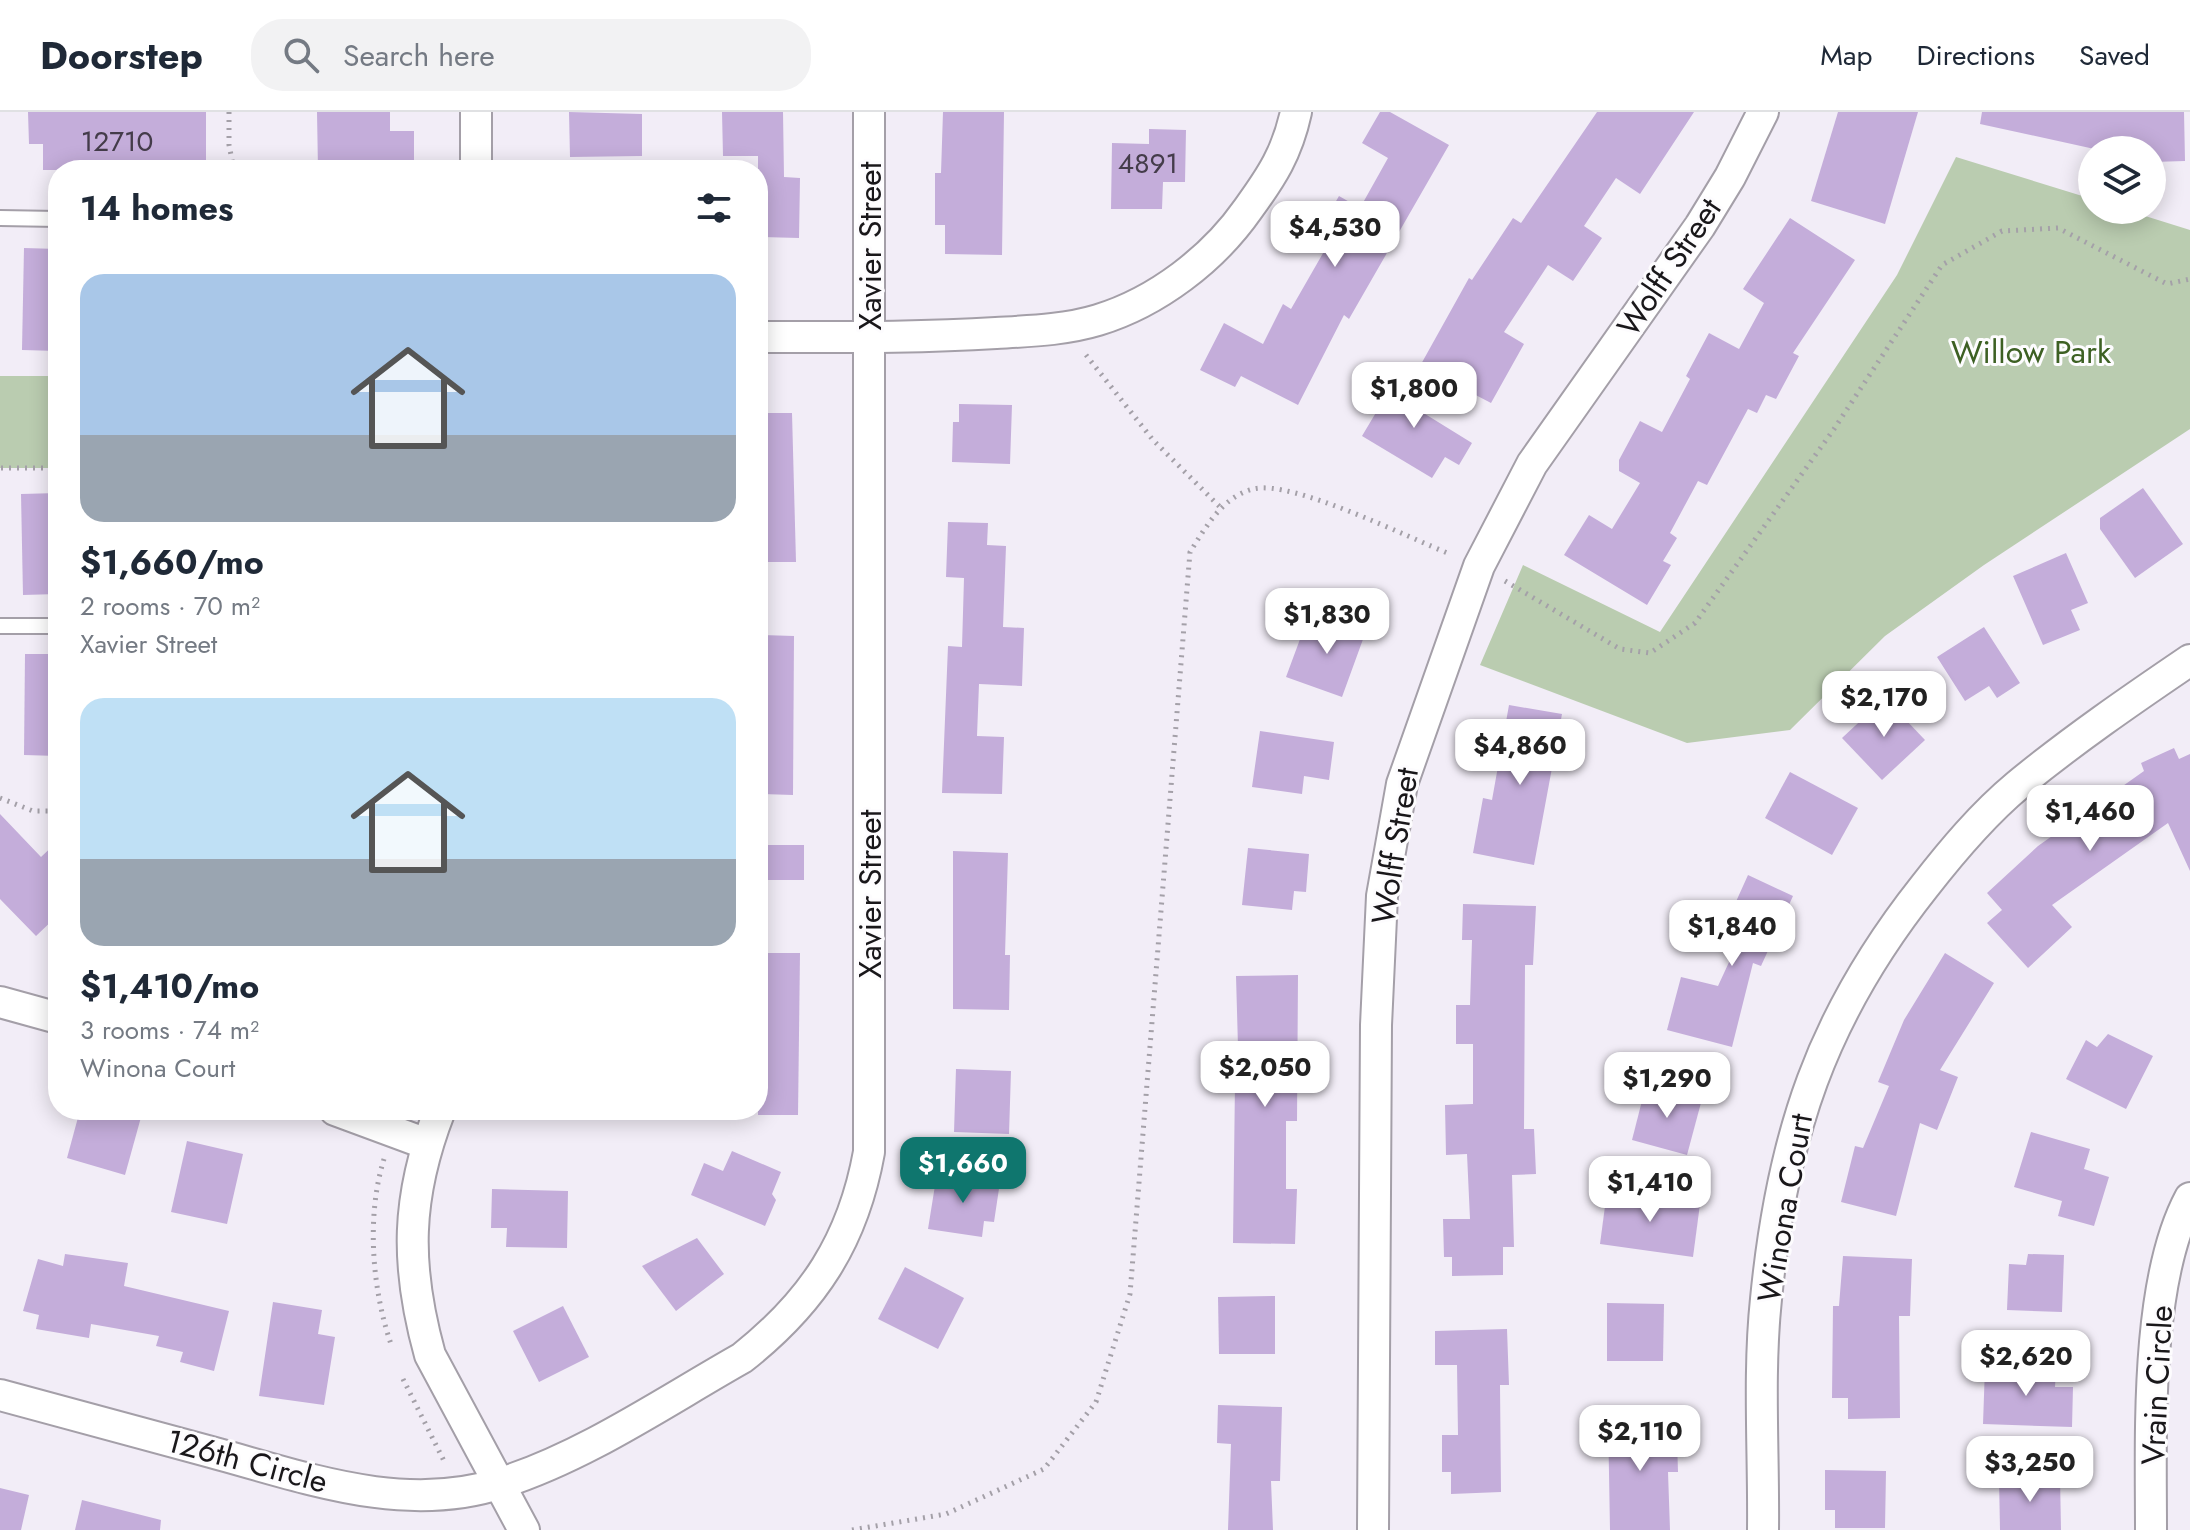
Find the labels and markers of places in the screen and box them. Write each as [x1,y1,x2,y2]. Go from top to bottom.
pin: $4,530 [1270,201,1400,269]
pin: $1,800 [1349,362,1479,430]
pin: $1,830 [1262,588,1392,656]
pin: $2,170 [1819,671,1949,739]
pin: $4,860 [1455,719,1585,787]
pin: $1,460 [2025,785,2155,853]
pin: $1,840 [1667,900,1797,968]
pin: $2,050 [1200,1041,1330,1109]
pin: $1,290 [1602,1052,1732,1120]
pin: $1,660 [898,1137,1028,1205]
pin: $1,410 [1585,1156,1715,1224]
pin: $2,620 [1961,1330,2091,1398]
pin: $2,110 [1575,1405,1705,1473]
pin: $3,250 [1965,1436,2095,1504]

